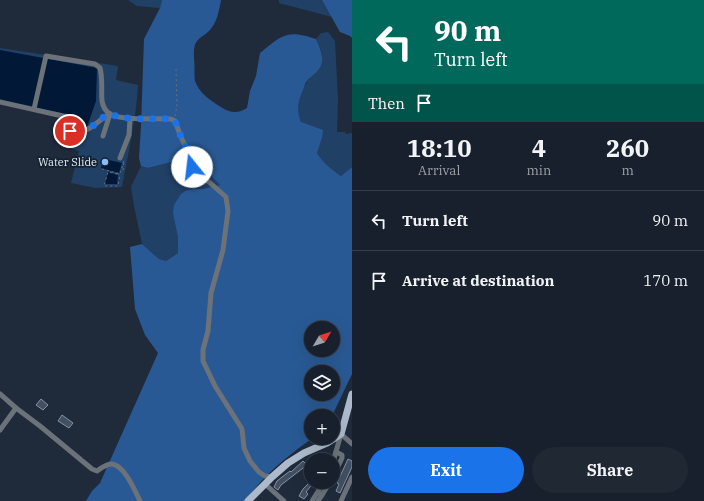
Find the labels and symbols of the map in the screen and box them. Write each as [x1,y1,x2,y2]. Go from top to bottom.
pin [53,114,87,148]
position arrow [171,146,213,188]
place label: Water Slide [38,155,97,169]
marker: Water Slide [100,157,110,167]
north arrow [304,321,340,357]

